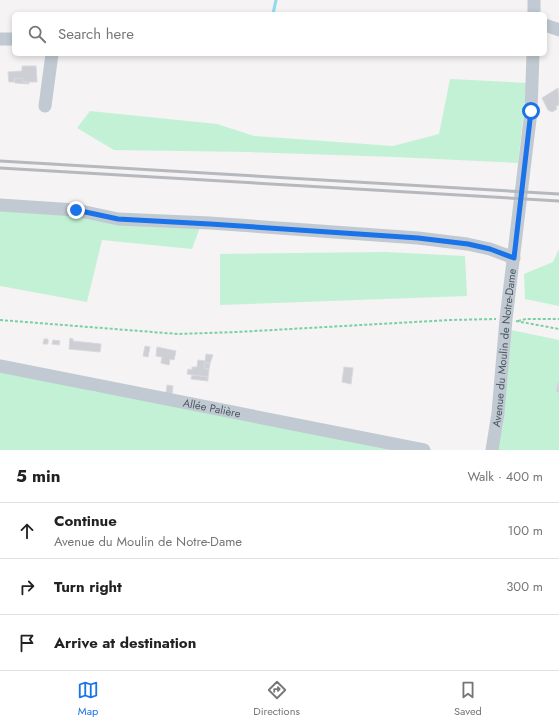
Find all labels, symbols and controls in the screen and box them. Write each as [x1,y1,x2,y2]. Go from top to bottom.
search box [12,12,547,56]
icon: search [26,23,48,45]
text: Search here [58,23,134,45]
route start [522,102,540,120]
route end [67,201,85,219]
street label: Avenue du Moulin de Notre-Dame [488,267,520,428]
street label: Allée Palière [182,394,242,422]
text: 5 min [16,464,60,488]
text: Walk · 400 m [468,467,543,486]
text: Continue [54,510,117,532]
icon: ahead [16,520,38,542]
text: 100 m [508,521,543,540]
text: Avenue du Moulin de Notre-Dame [54,532,242,551]
icon: right [16,576,38,598]
text: Turn right [54,576,122,598]
text: 300 m [506,577,543,596]
icon: arrive [16,632,38,654]
text: Arrive at destination [54,632,196,654]
tab: Map [77,679,99,719]
tab: Directions [253,679,300,719]
tab: Saved [454,679,482,719]

